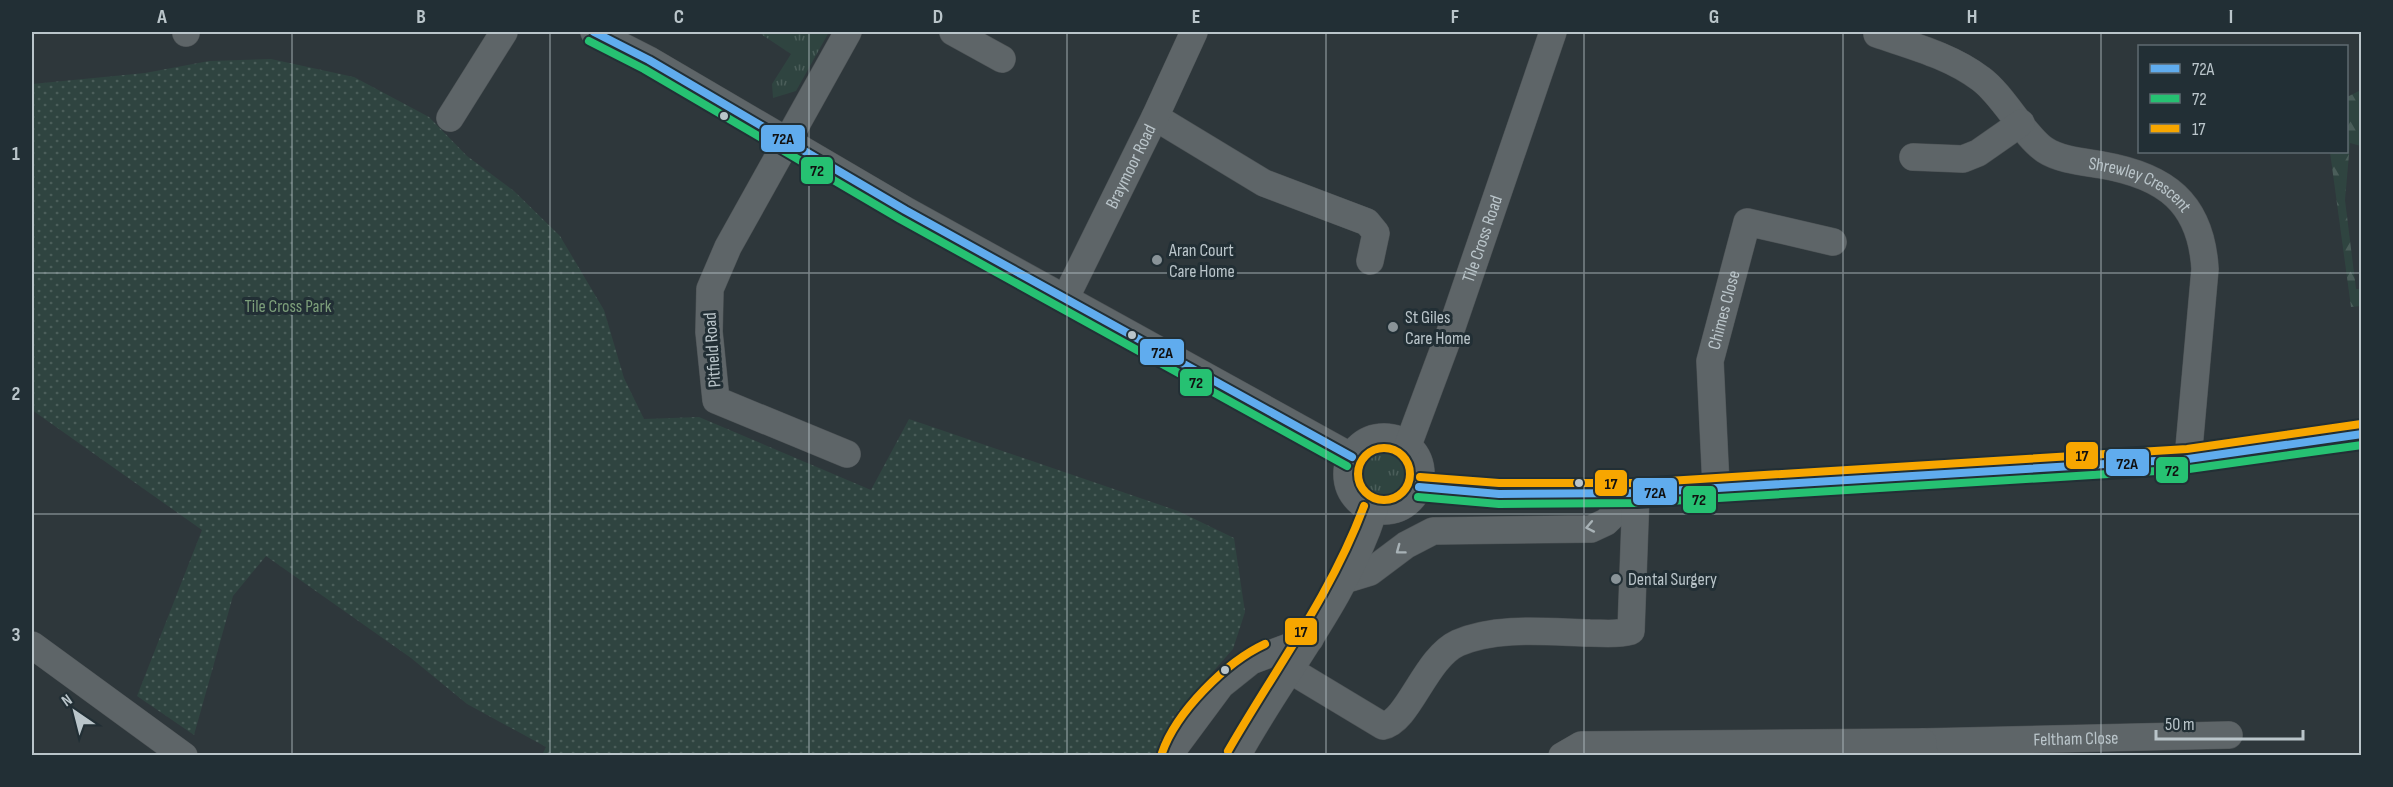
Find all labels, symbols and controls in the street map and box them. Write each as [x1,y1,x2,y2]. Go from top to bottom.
text: A [156,5,167,29]
text: B [416,5,426,29]
text: C [674,5,684,29]
text: D [933,5,943,29]
text: E [1192,5,1200,29]
text: F [1451,5,1459,29]
text: G [1709,5,1719,29]
text: H [1967,5,1977,29]
text: I [2229,5,2233,29]
legend [2138,45,2348,153]
text: 72A [2192,59,2215,80]
text: 72 [2192,89,2207,110]
unlabelled marker [718,110,730,122]
text: 17 [2192,119,2206,140]
street label: Braymoor Road [1101,121,1161,212]
line badge: 72A [760,124,806,153]
text: 72A [772,130,794,149]
text: 1 [12,142,20,166]
street label: Shrewley Crescent [2087,153,2196,217]
line badge: 72 [800,156,834,185]
text: 72 [810,162,824,181]
street label: Tile Cross Road [1458,193,1507,285]
place label: Aran Court Care Home [1168,240,1235,282]
marker: Aran Court Care Home [1150,253,1164,267]
street label: Chimes Close [1703,268,1745,352]
park label: Tile Cross Park [244,296,332,317]
place label: St Giles Care Home [1405,307,1471,349]
street label: Pitfield Road [699,312,726,388]
marker: St Giles Care Home [1386,320,1400,334]
unlabelled marker [1126,329,1138,341]
line badge: 72A [1139,338,1185,366]
text: 72A [1151,344,1173,363]
line badge: 72 [1179,368,1213,397]
text: 72 [1189,374,1203,393]
text: 2 [12,382,20,406]
line badge: 17 [2065,441,2099,470]
text: 17 [2075,447,2089,466]
line badge: 72A [2105,448,2150,477]
text: 72A [2116,455,2138,474]
line badge: 72 [2155,456,2189,484]
text: 72 [2165,462,2179,481]
line badge: 17 [1594,469,1628,497]
text: 17 [1604,475,1618,494]
unlabelled marker [1573,477,1585,489]
line badge: 72A [1632,477,1678,506]
text: 72A [1644,484,1666,503]
line badge: 72 [1682,485,1717,514]
text: 72 [1692,491,1706,510]
one-way arrow [1585,520,1595,533]
one-way arrow [1396,543,1407,554]
place label: Dental Surgery [1628,569,1717,590]
marker: Dental Surgery [1609,572,1623,586]
line badge: 17 [1284,617,1318,646]
text: 3 [12,623,21,647]
text: 17 [1294,623,1308,642]
unlabelled marker [1219,664,1231,676]
north arrow [45,682,105,742]
text: N [58,691,76,711]
scale bar [2156,703,2303,741]
text: 50 m [2165,714,2195,735]
street label: Feltham Close [2033,728,2119,750]

